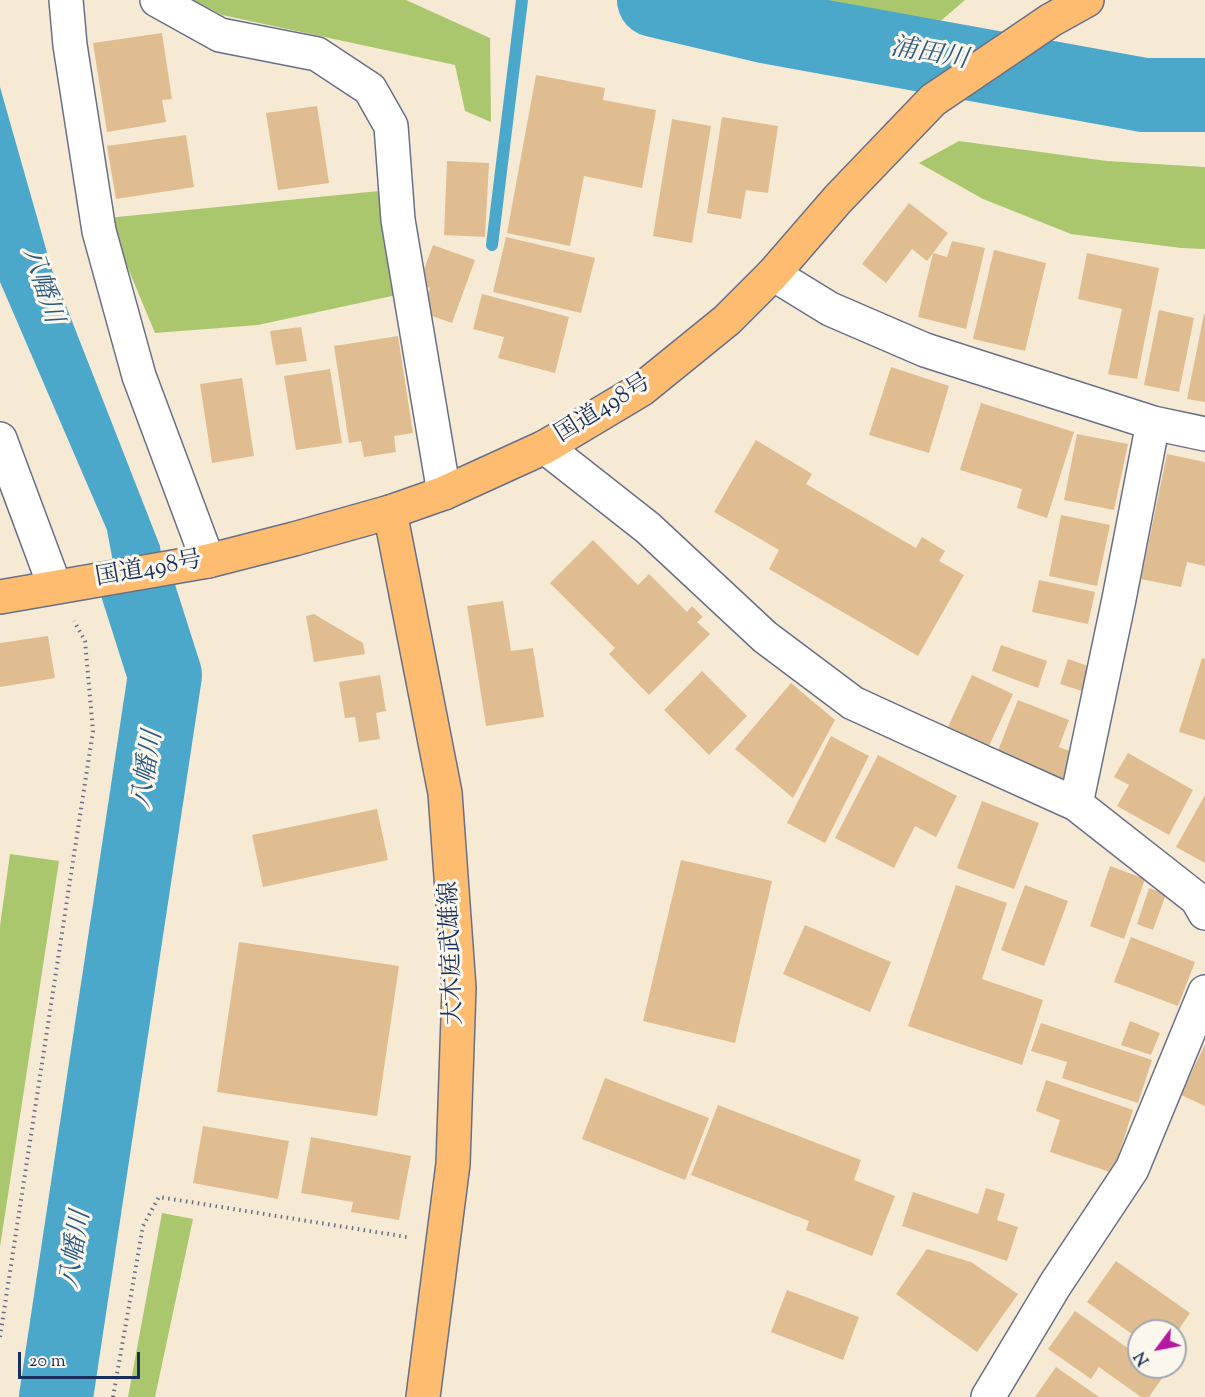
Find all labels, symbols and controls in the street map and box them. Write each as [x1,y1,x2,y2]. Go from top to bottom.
water label: 浦田川 [888,34,970,78]
water label: 八幡川 [13,244,67,328]
street label: 国道498号 [551,369,657,451]
street label: 国道498号 [94,547,204,595]
water label: 八幡川 [128,729,172,811]
street label: 大木庭武雄線 [437,881,471,1025]
water label: 八幡川 [56,1209,100,1291]
north arrow [1127,1319,1187,1379]
scale bar [21,1340,142,1378]
text: N [1130,1346,1156,1369]
text: 20 m [29,1349,66,1375]

